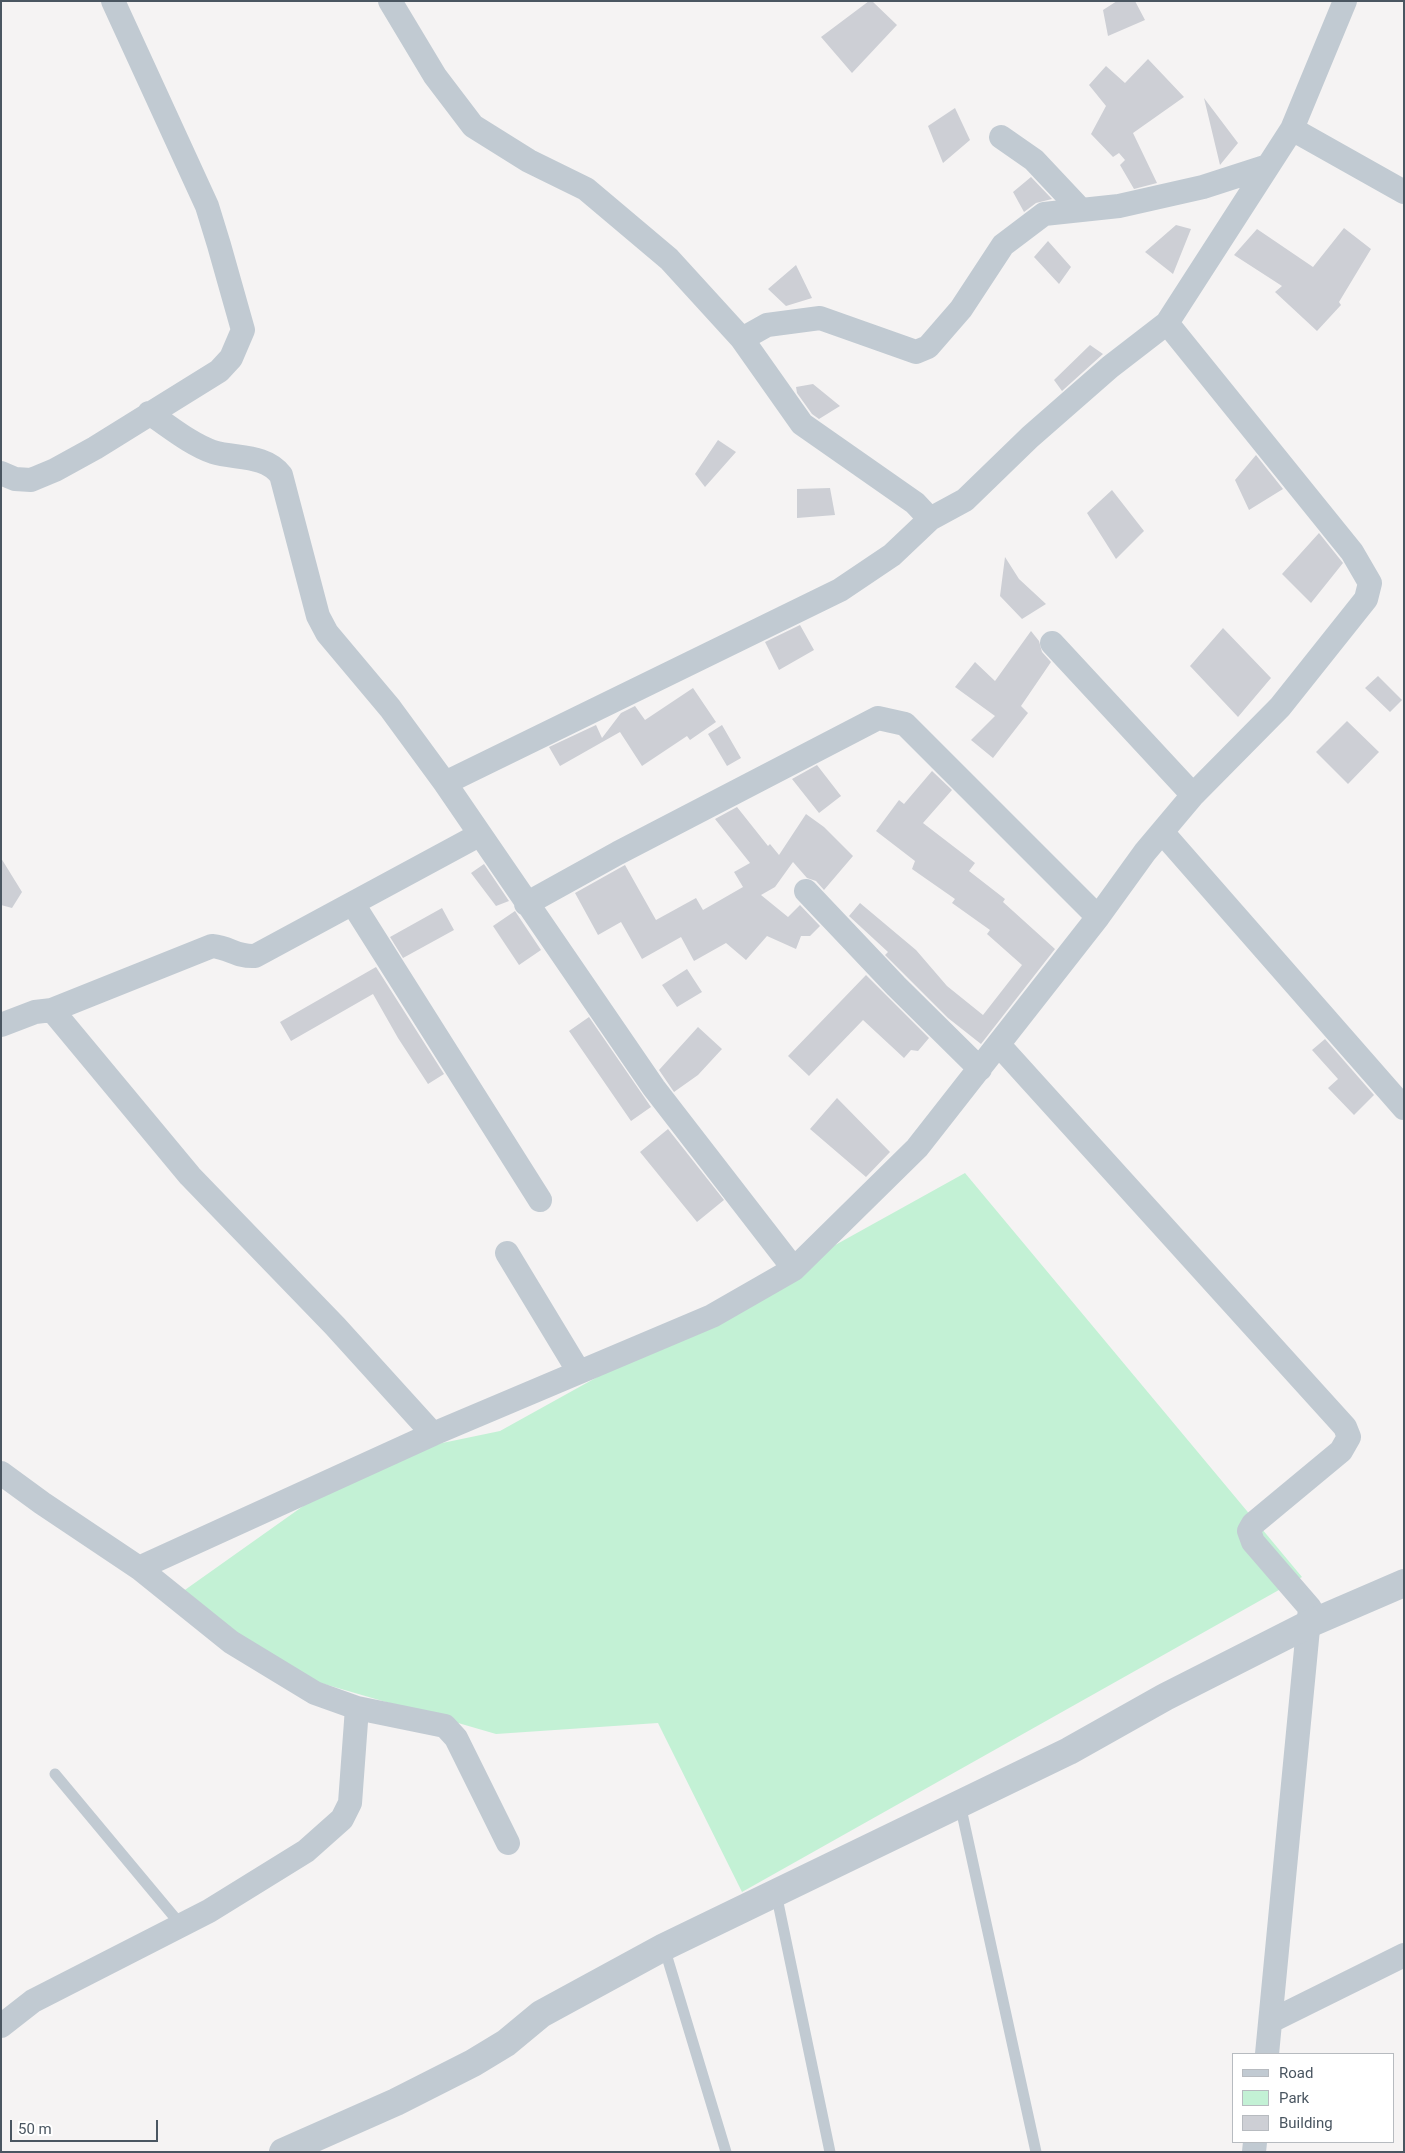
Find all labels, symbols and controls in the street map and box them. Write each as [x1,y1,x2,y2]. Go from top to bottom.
legend [1232,2053,1395,2143]
text: Road [1279,2064,1313,2082]
text: Park [1279,2089,1309,2107]
scale bar [12,2110,160,2142]
text: Building [1279,2114,1333,2132]
text: 50 m [18,2120,52,2138]

